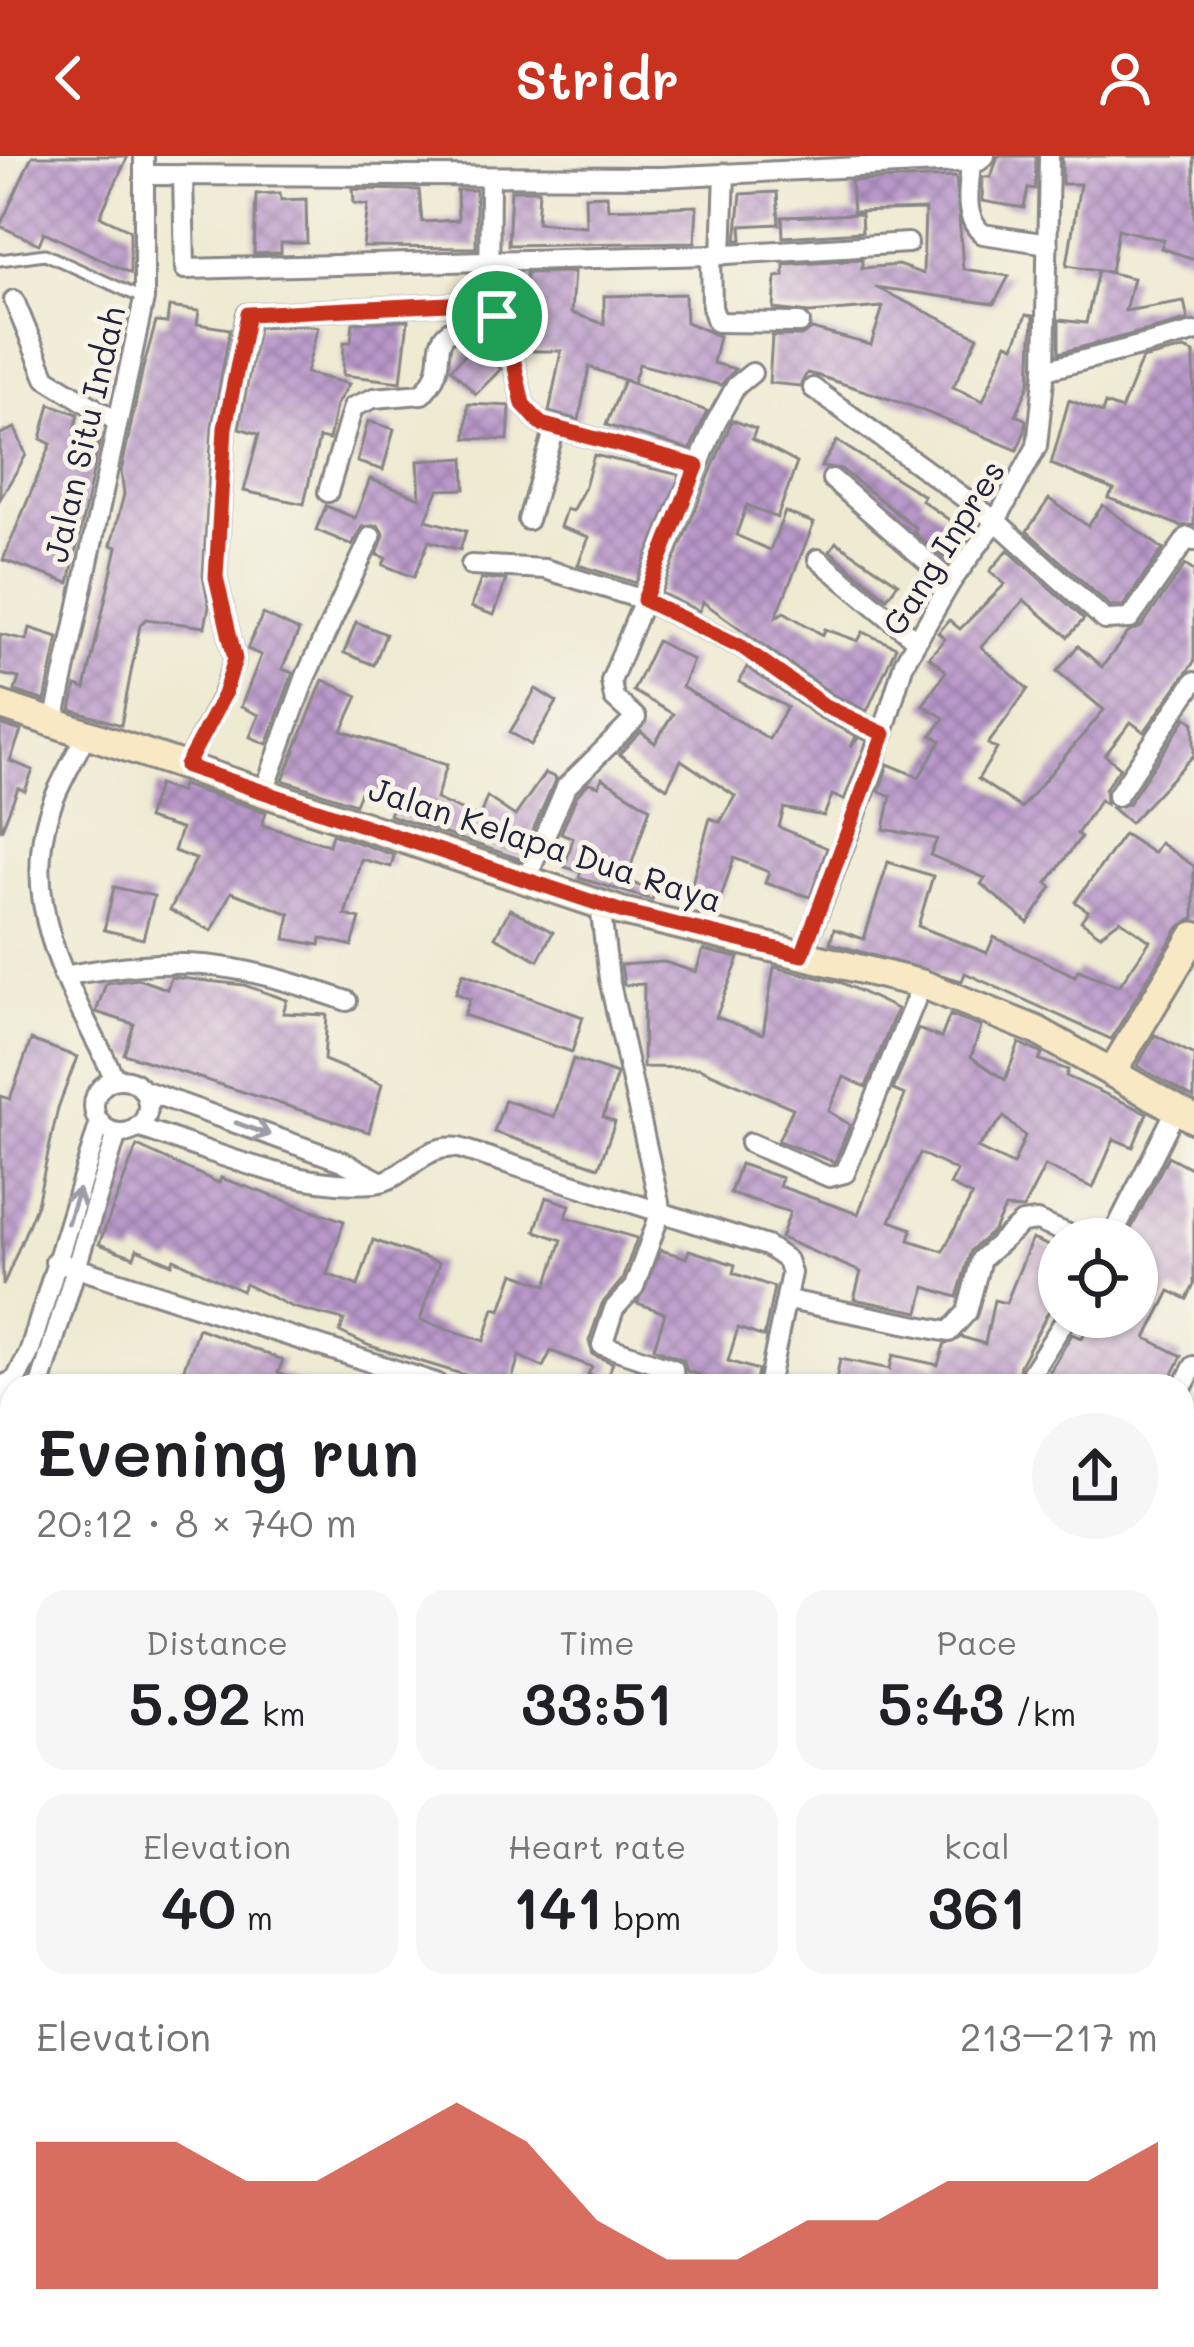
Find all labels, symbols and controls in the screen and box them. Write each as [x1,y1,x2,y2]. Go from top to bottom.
text: Stridr [515,43,679,114]
icon: back [36,45,102,111]
icon: person [1092,45,1158,111]
pin [446,265,548,367]
icon: arrive [464,283,530,349]
street label: Jalan Situ Indah [33,302,133,566]
street label: Gang Inpres [871,451,1013,643]
street label: Jalan Kelapa Dua Raya [364,766,728,921]
one-way arrow [234,1120,271,1141]
one-way arrow [63,1188,85,1226]
map controls [1038,1218,1158,1338]
button: locate [1038,1218,1158,1338]
text: Evening run [36,1408,419,1494]
button: share [1032,1413,1158,1539]
text: 20:12 · 8 × 740 m [36,1496,357,1547]
text: Distance [146,1620,288,1663]
text: Time [559,1620,635,1663]
text: Pace [937,1620,1017,1663]
text: 5.92 [128,1663,251,1741]
text: 33:51 [521,1663,673,1741]
text: 5:43 [878,1663,1005,1741]
text: km [251,1691,306,1734]
text: /km [1005,1691,1076,1734]
text: Elevation [143,1824,291,1867]
text: Heart rate [508,1824,686,1867]
text: kcal [944,1824,1010,1867]
text: 40 [161,1867,236,1945]
text: 141 [513,1867,603,1945]
text: 361 [928,1867,1026,1945]
text: m [236,1895,273,1938]
text: bpm [603,1895,681,1938]
text: Elevation [36,2010,211,2061]
text: 213–217 m [960,2010,1158,2061]

